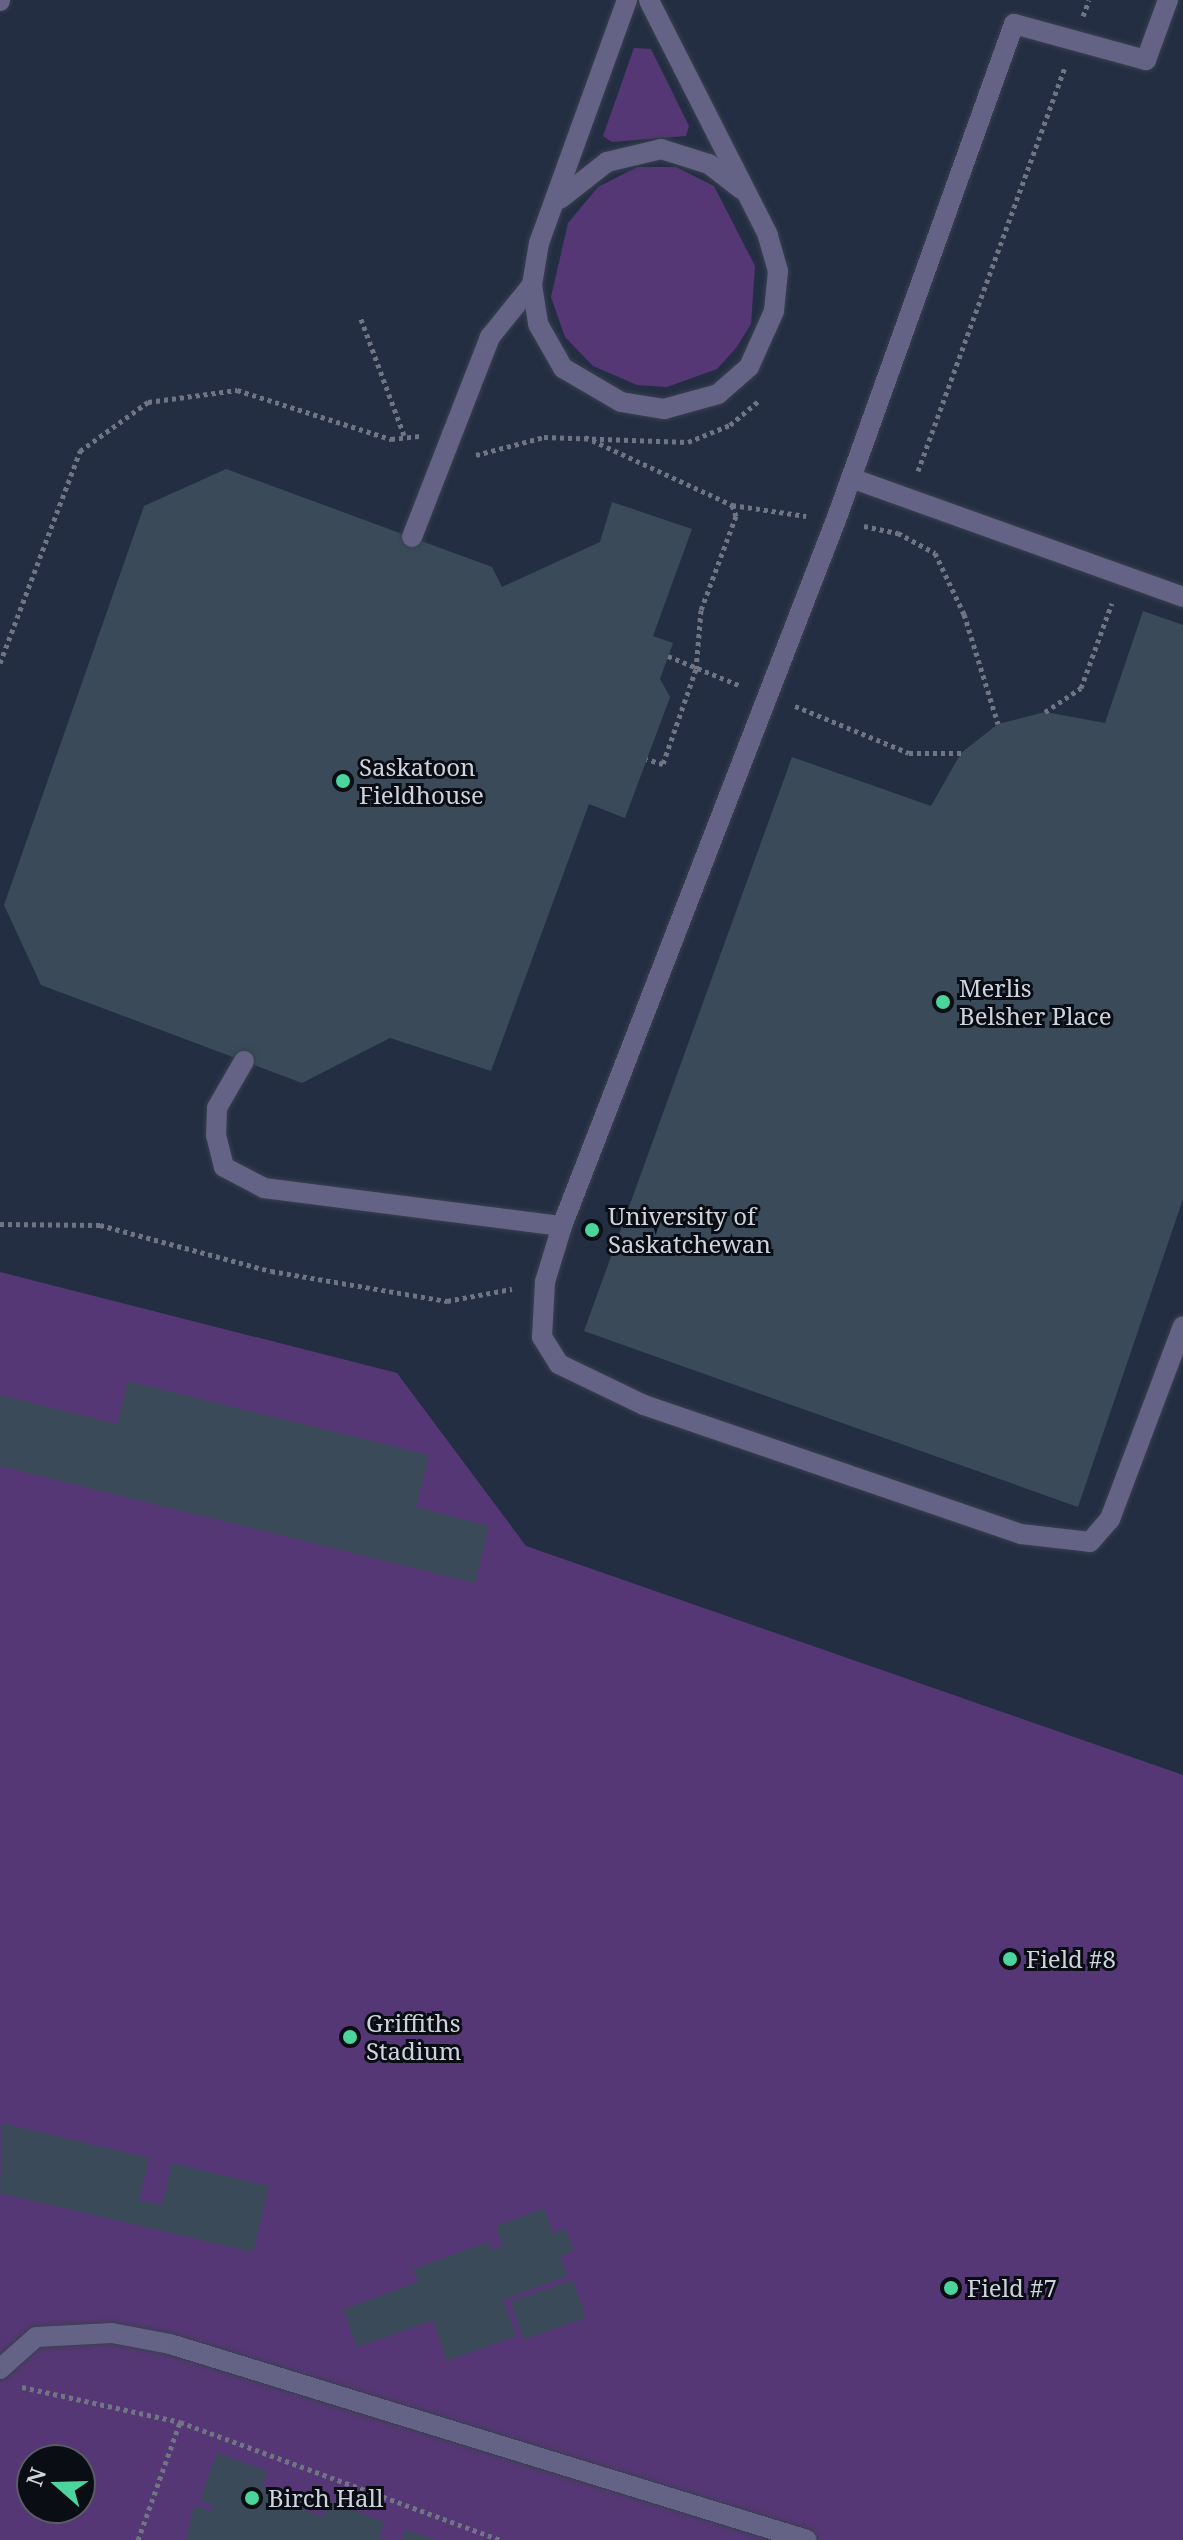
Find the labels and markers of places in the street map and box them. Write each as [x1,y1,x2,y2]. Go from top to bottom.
place label: Saskatoon Fieldhouse [359,753,484,809]
marker: Saskatoon Fieldhouse [334,772,352,790]
place label: Merlis Belsher Place [959,974,1112,1030]
marker: Merlis Belsher Place [934,993,952,1011]
place label: University of Saskatchewan [608,1202,771,1258]
marker: University of Saskatchewan [583,1221,601,1239]
place label: Field #8 [1026,1945,1116,1973]
marker: Field #8 [1001,1950,1019,1968]
place label: Griffiths Stadium [366,2009,461,2065]
marker: Griffiths Stadium [341,2028,359,2046]
place label: Field #7 [967,2274,1057,2302]
marker: Field #7 [942,2279,960,2297]
place label: Birch Hall [268,2484,383,2512]
marker: Birch Hall [243,2489,261,2507]

